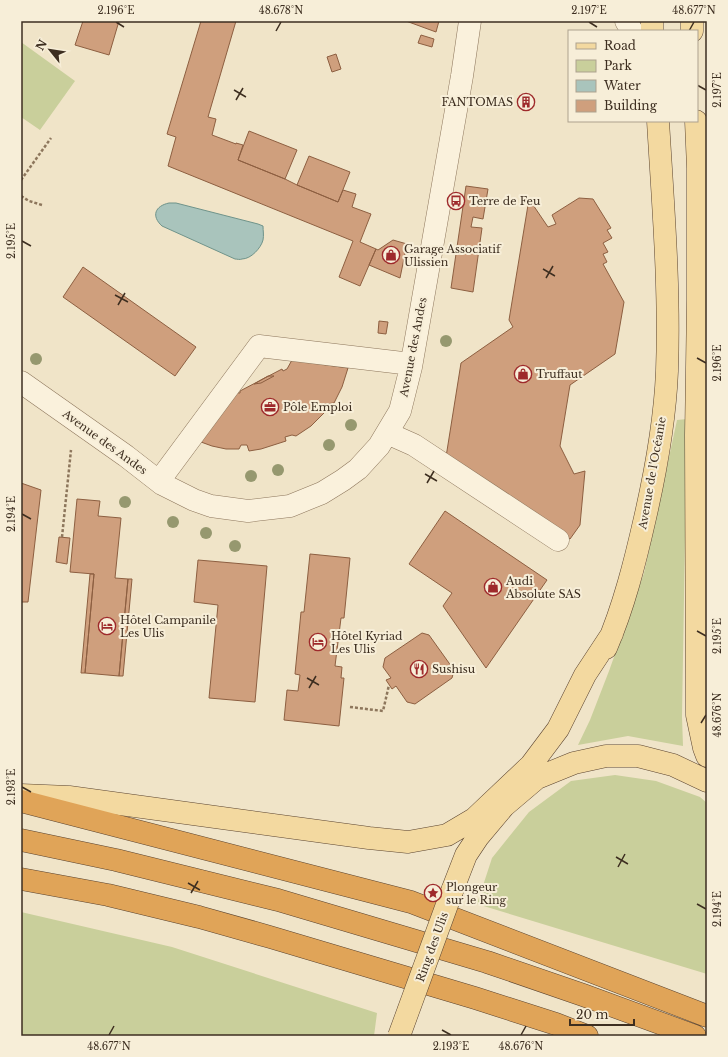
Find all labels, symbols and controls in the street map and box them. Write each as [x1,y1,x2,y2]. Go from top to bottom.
text: 2.196°E [98,4,134,17]
text: 48.678°N [259,4,303,17]
text: 2.197°E [571,4,607,17]
text: 48.677°N [672,4,716,17]
north arrow [30,30,70,70]
legend [568,30,698,122]
text: N [33,36,50,53]
text: Road [604,38,636,53]
text: Park [604,58,632,73]
text: 2.197°E [711,72,724,108]
text: Water [603,78,641,93]
building icon: FANTOMAS [516,92,536,112]
place label: FANTOMAS [441,95,513,109]
text: Building [604,98,658,113]
bus stop icon: Terre de Feu [446,191,466,211]
place label: Terre de Feu [469,194,541,208]
text: 2.195°E [5,223,18,259]
place label: Garage Associatif Ulissien [404,242,502,269]
shop icon: Garage Associatif Ulissien [381,245,401,265]
street label: Avenue des Andes [396,296,430,399]
text: 2.196°E [711,345,724,381]
shop icon: Truffaut [513,364,533,384]
place label: Truffaut [536,367,583,381]
office icon: Pôle Emploi [260,397,280,417]
place label: Pôle Emploi [283,400,352,414]
street label: Avenue des Andes [59,406,150,477]
street label: Avenue de l'Océanie [635,416,669,531]
text: 2.194°E [5,496,18,532]
place label: Audi Absolute SAS [505,574,581,601]
shop icon: Audi Absolute SAS [483,577,503,597]
place label: Hôtel Campanile Les Ulis [120,613,216,640]
hotel icon: Hôtel Campanile Les Ulis [97,616,117,636]
text: 2.195°E [711,618,724,654]
place label: Hôtel Kyriad Les Ulis [331,629,403,656]
hotel icon: Hôtel Kyriad Les Ulis [308,632,328,652]
restaurant icon: Sushisu [409,659,429,679]
place label: Sushisu [432,662,476,676]
text: 48.676°N [711,693,724,737]
text: 2.193°E [5,769,18,805]
place label: Plongeur sur le Ring [446,880,507,907]
place icon: Plongeur sur le Ring [423,883,443,903]
text: 2.194°E [711,891,724,927]
street label: Ring des Ulis [413,910,451,984]
scale bar [570,1001,634,1027]
text: 20 m [576,1007,608,1022]
text: 48.677°N [87,1040,131,1053]
text: 2.193°E [433,1040,469,1053]
text: 48.676°N [499,1040,543,1053]

